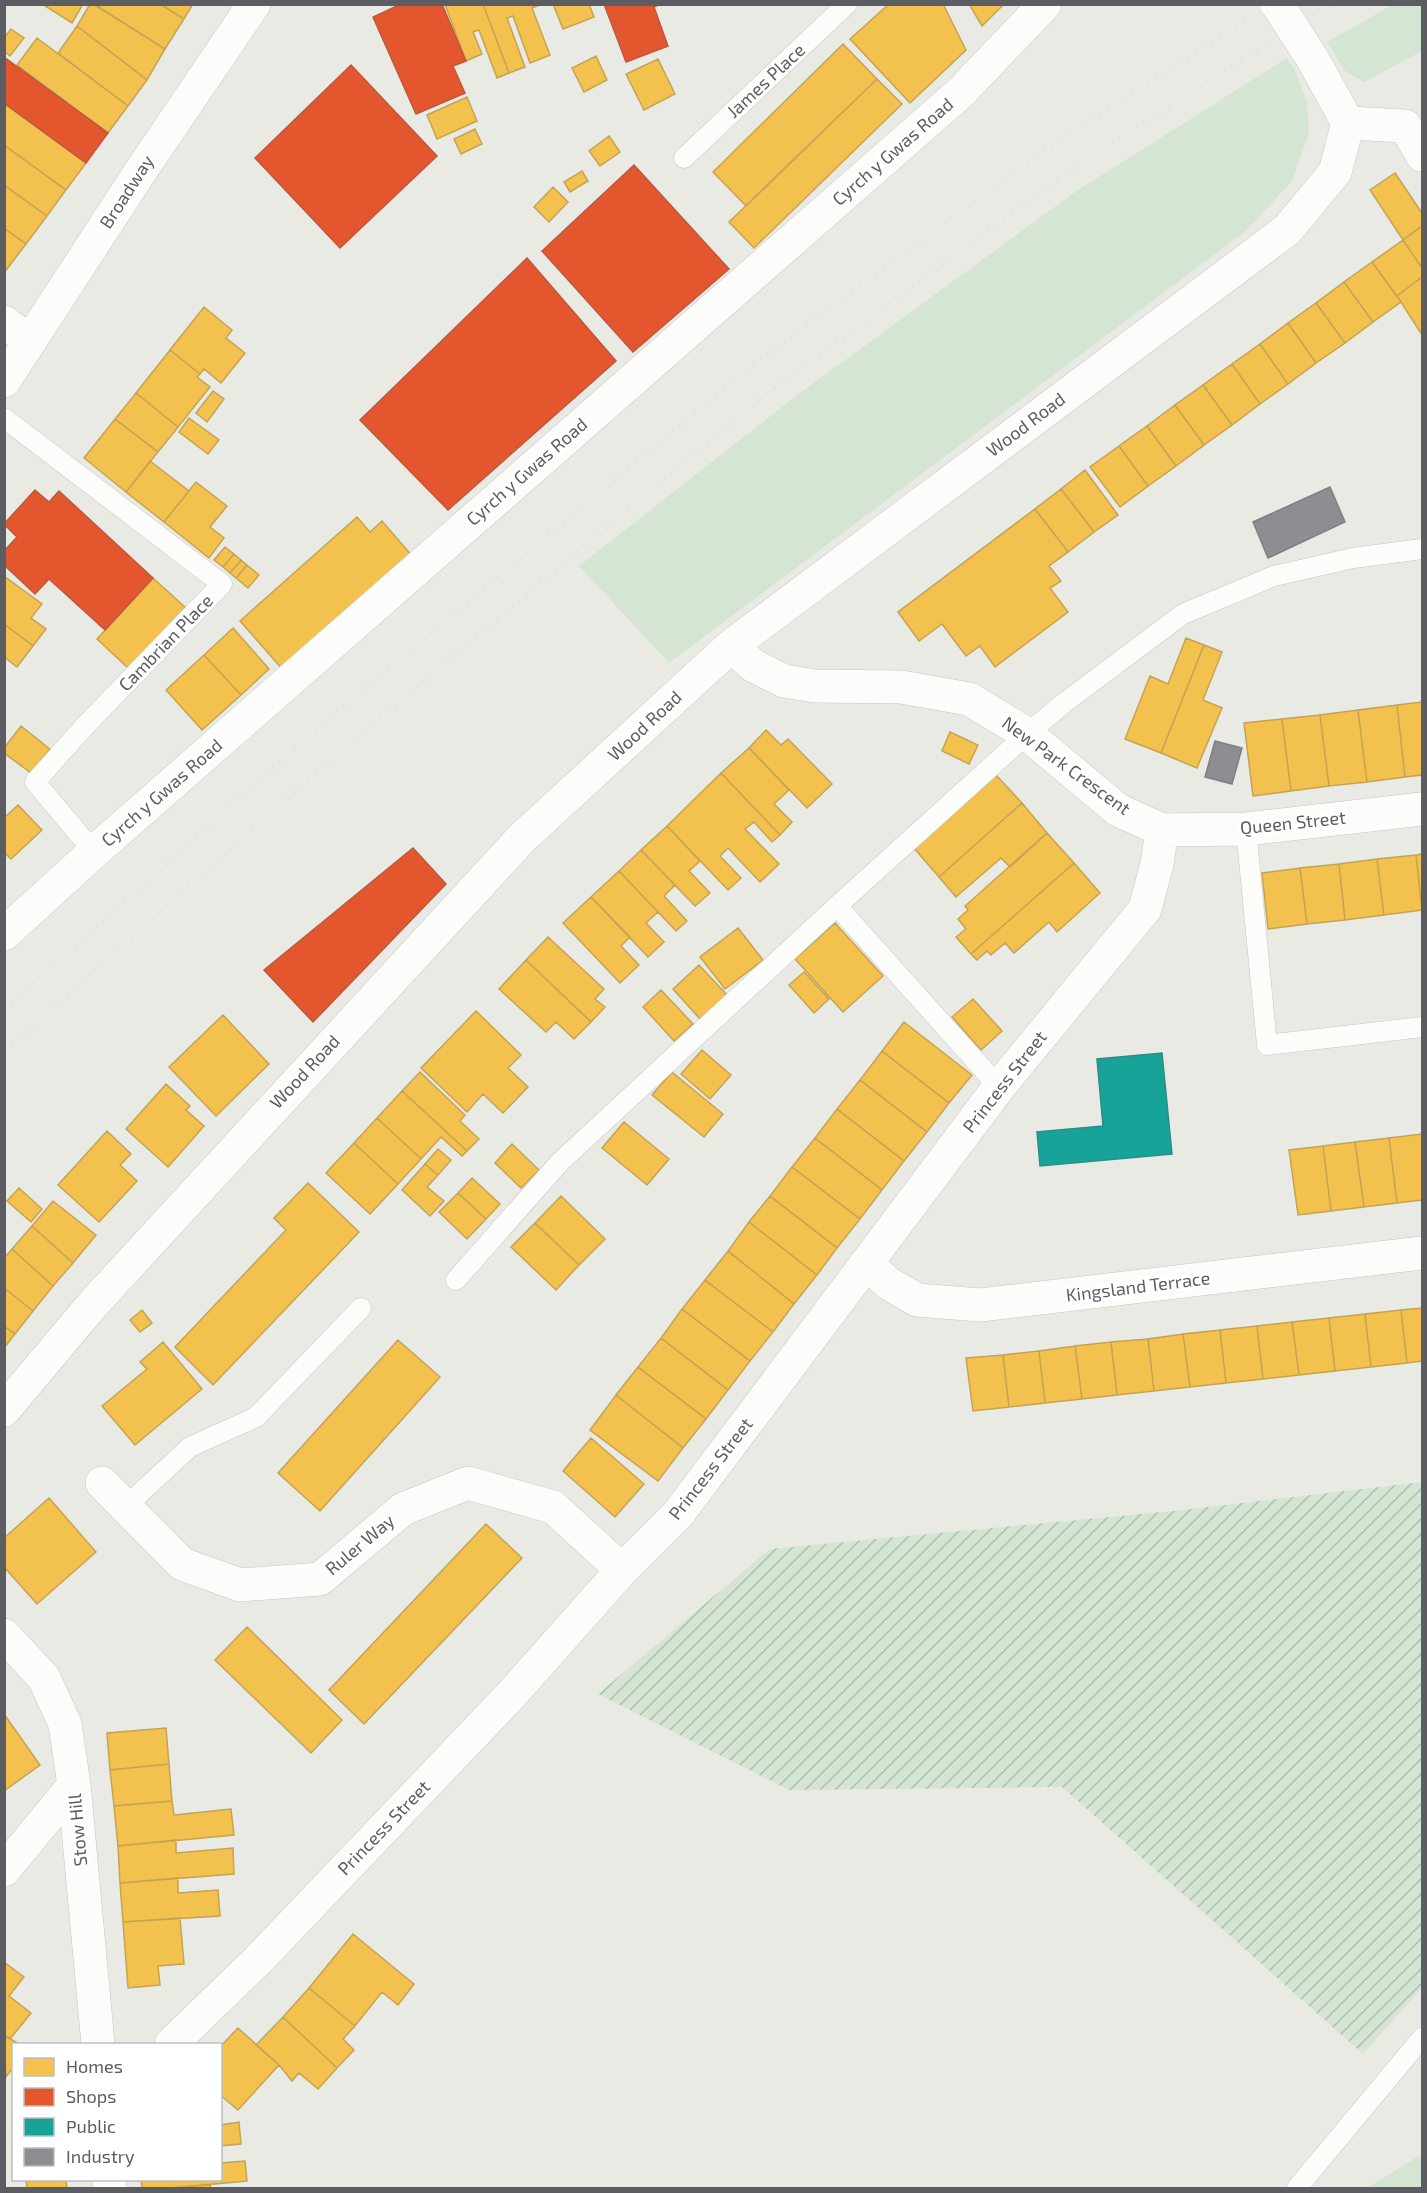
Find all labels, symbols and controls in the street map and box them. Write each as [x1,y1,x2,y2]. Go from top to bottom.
street label: James Place [722,39,809,122]
street label: Cyrch y Gwas Road [827,93,957,210]
street label: Broadway [94,150,158,232]
street label: Wood Road [982,387,1069,461]
street label: Cyrch y Gwas Road [461,413,591,530]
street label: Cambrian Place [113,589,217,695]
street label: Wood Road [603,686,686,765]
street label: New Park Crescent [998,711,1135,819]
street label: Cyrch y Gwas Road [96,734,226,851]
street label: Queen Street [1239,806,1347,838]
street label: Princess Street [958,1026,1051,1137]
street label: Wood Road [265,1030,344,1113]
street label: Kingsland Terrace [1065,1266,1211,1306]
street label: Princess Street [664,1413,757,1524]
street label: Ruler Way [320,1509,399,1579]
street label: Princess Street [332,1775,434,1879]
street label: Stow Hill [63,1792,91,1867]
legend [12,2043,222,2181]
text: Homes [66,2055,123,2077]
text: Shops [66,2085,116,2107]
text: Public [66,2115,116,2137]
text: Industry [66,2145,135,2167]

